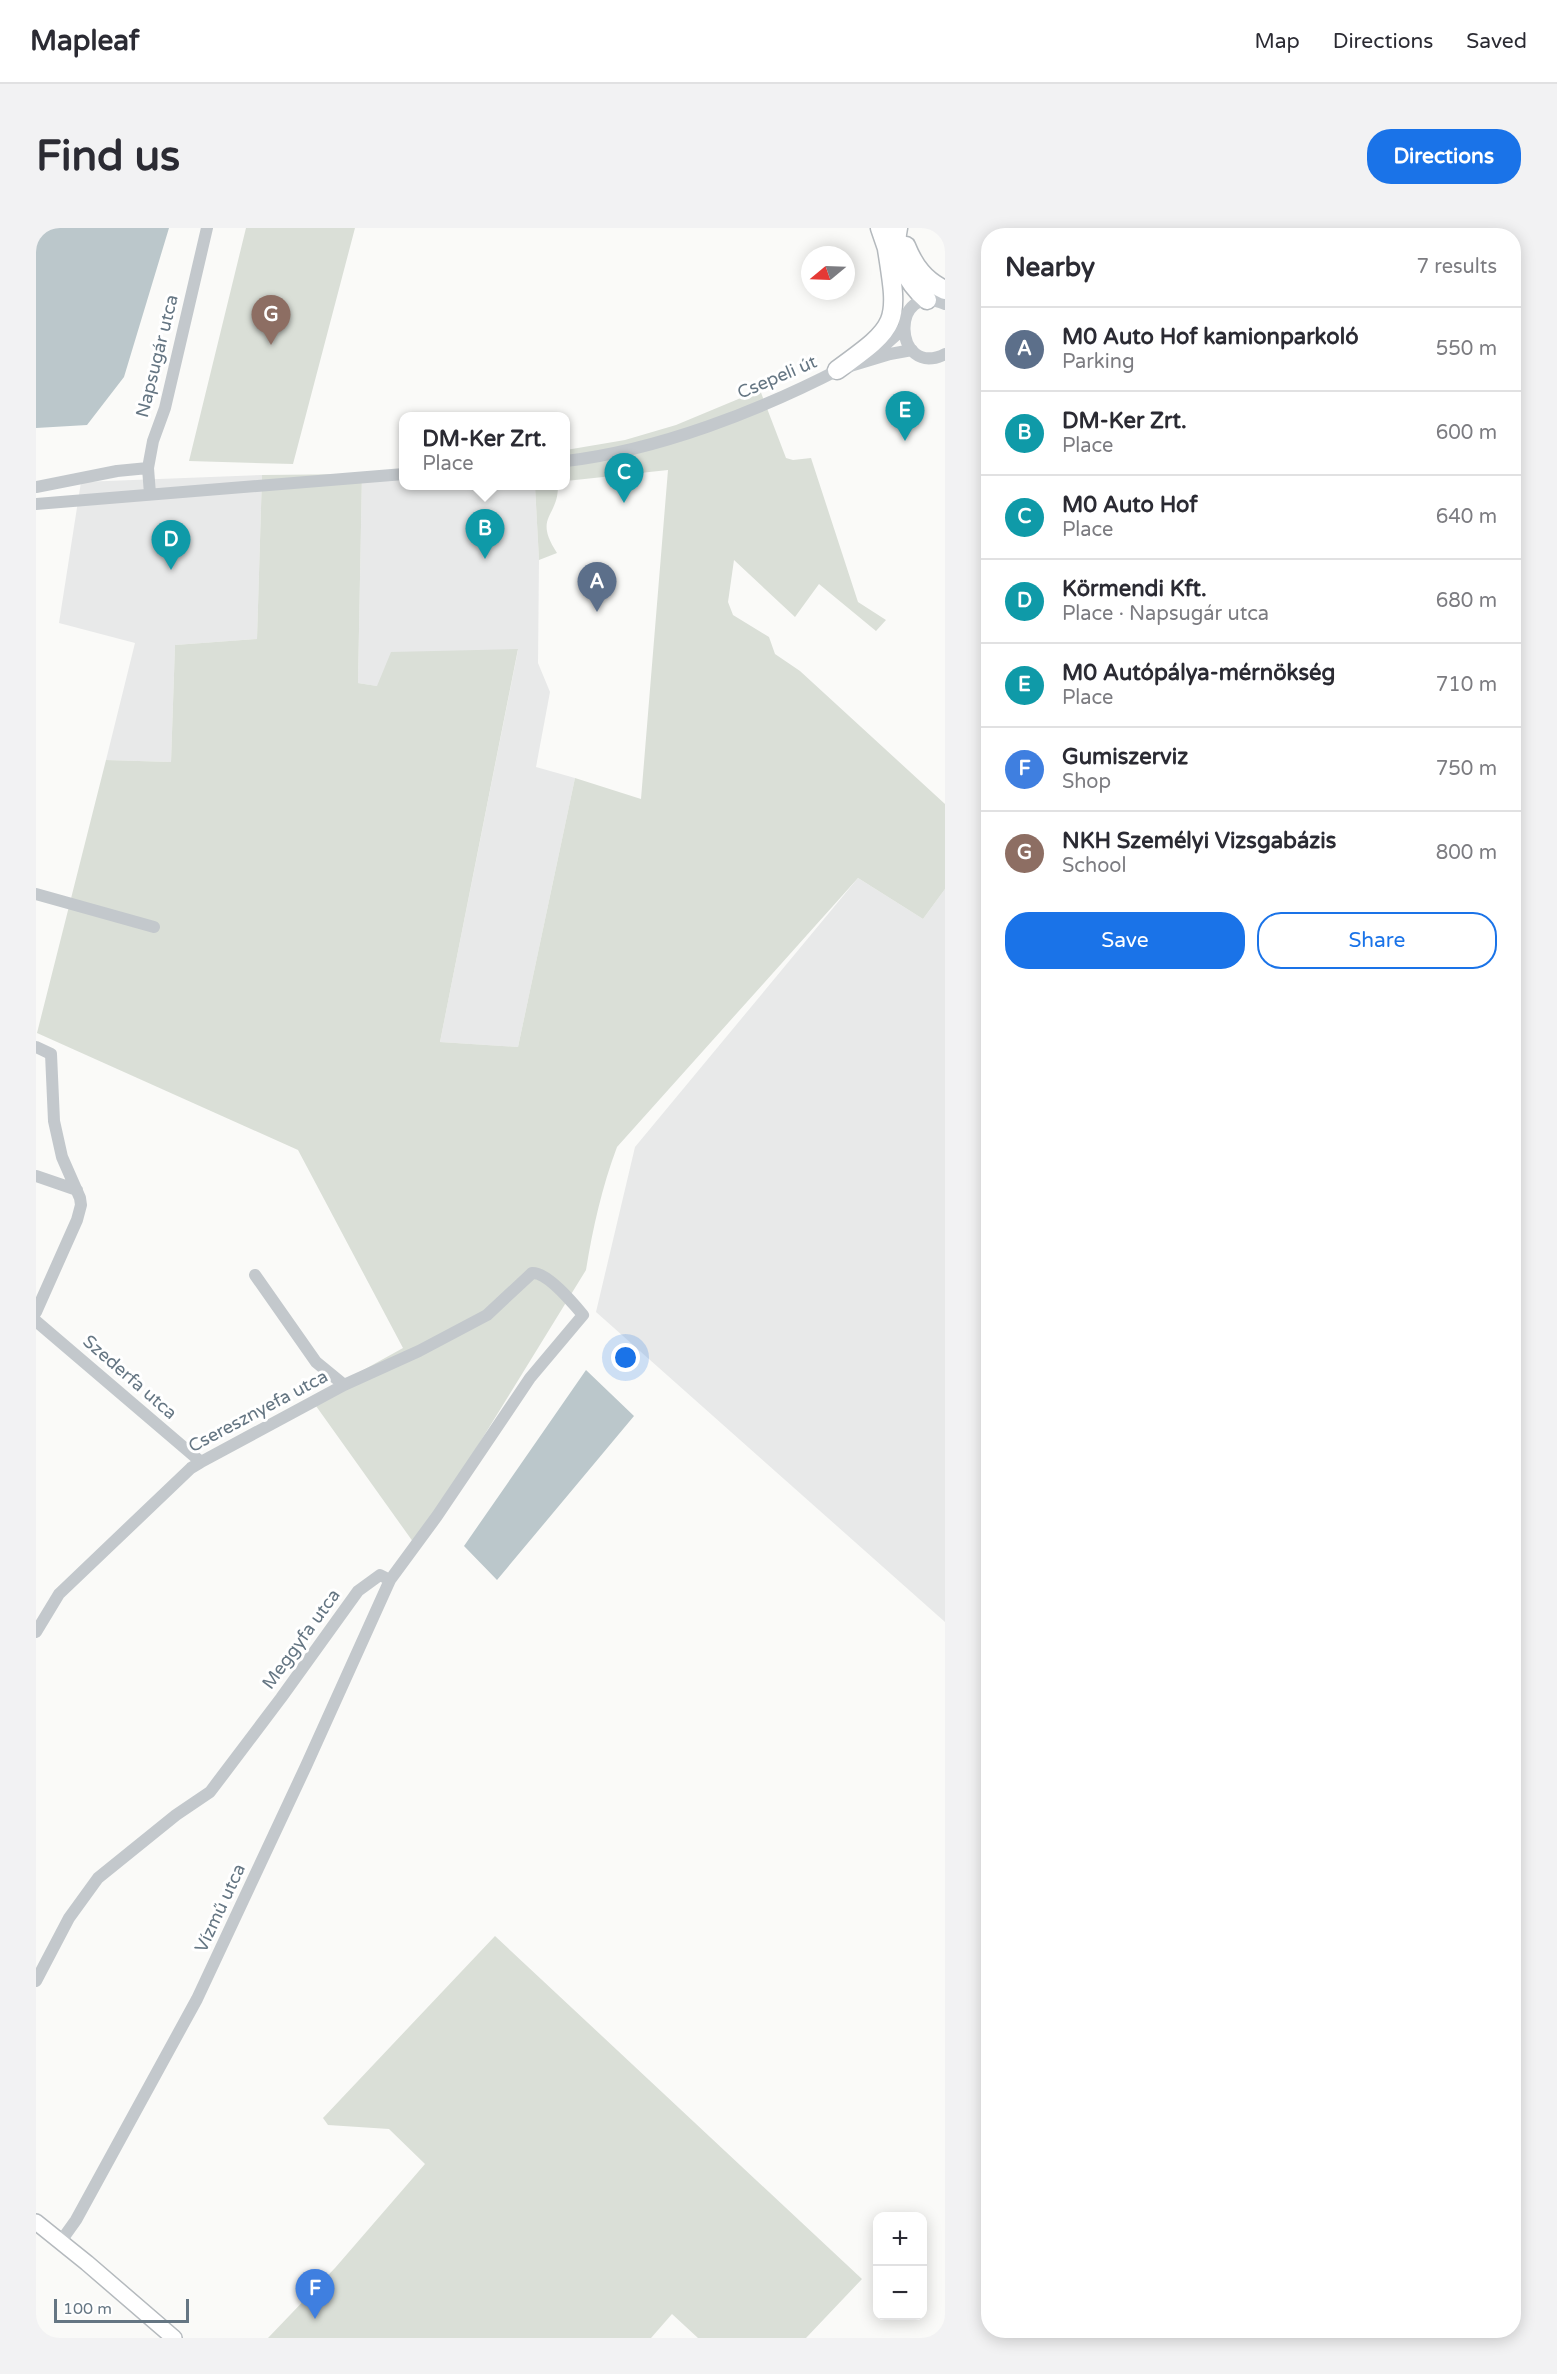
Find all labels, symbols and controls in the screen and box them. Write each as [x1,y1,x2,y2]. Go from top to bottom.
text: Mapleaf [30,24,139,58]
text: Map [1254,29,1300,54]
text: Directions [1333,29,1433,54]
text: Saved [1466,29,1527,54]
button: Directions [1367,129,1521,184]
text: Find us [36,131,180,182]
north arrow [801,246,855,300]
text: Nearby [1005,252,1095,283]
text: 7 results [1417,255,1497,279]
street label: Napsugár utca [131,292,183,420]
pin: G [252,296,290,345]
text: M0 Auto Hof kamionparkoló [1062,324,1359,350]
text: A [1017,337,1032,361]
text: 550 m [1436,337,1497,361]
street label: Csepeli út [734,350,820,404]
text: Parking [1062,350,1135,374]
pin: E [886,392,924,441]
text: DM-Ker Zrt. [1062,408,1187,434]
popup [399,412,570,490]
text: B [1018,421,1031,445]
text: 600 m [1436,421,1497,445]
text: DM-Ker Zrt. [422,426,547,452]
text: Place [1062,434,1113,458]
text: Place [422,452,474,476]
pin: C [604,454,644,503]
text: M0 Auto Hof [1062,492,1198,518]
text: C [1018,505,1031,529]
text: 640 m [1436,505,1497,529]
pin: B [466,510,504,559]
text: Place [1062,518,1113,542]
pin: D [152,520,190,570]
pin: A [578,562,616,612]
text: Körmendi Kft. [1062,576,1207,602]
text: D [1017,589,1032,613]
text: 680 m [1436,589,1497,613]
text: Place · Napsugár utca [1062,602,1269,626]
text: M0 Autópálya-mérnökség [1062,660,1335,686]
text: E [1018,673,1031,697]
text: 710 m [1436,673,1497,697]
text: Place [1062,686,1113,710]
text: Gumiszerviz [1062,744,1188,770]
text: F [1018,757,1031,781]
text: 750 m [1436,757,1497,781]
text: Shop [1062,770,1111,794]
text: NKH Személyi Vizsgabázis [1062,828,1336,854]
text: G [1017,841,1032,865]
text: 800 m [1436,841,1497,865]
text: School [1062,854,1126,878]
button: Save [1005,912,1245,969]
button: Share [1257,912,1497,969]
street label: Szederfa utca [78,1330,182,1424]
your location [611,1343,640,1372]
street label: Cseresznyefa utca [184,1365,332,1457]
street label: Meggyfa utca [257,1585,345,1693]
street label: Vízmű utca [190,1860,250,1956]
map controls [873,2212,927,2320]
button: + [873,2212,927,2266]
button: − [873,2266,927,2320]
pin: F [296,2270,334,2319]
scale bar [54,2296,189,2324]
text: 100 m [63,2299,112,2319]

